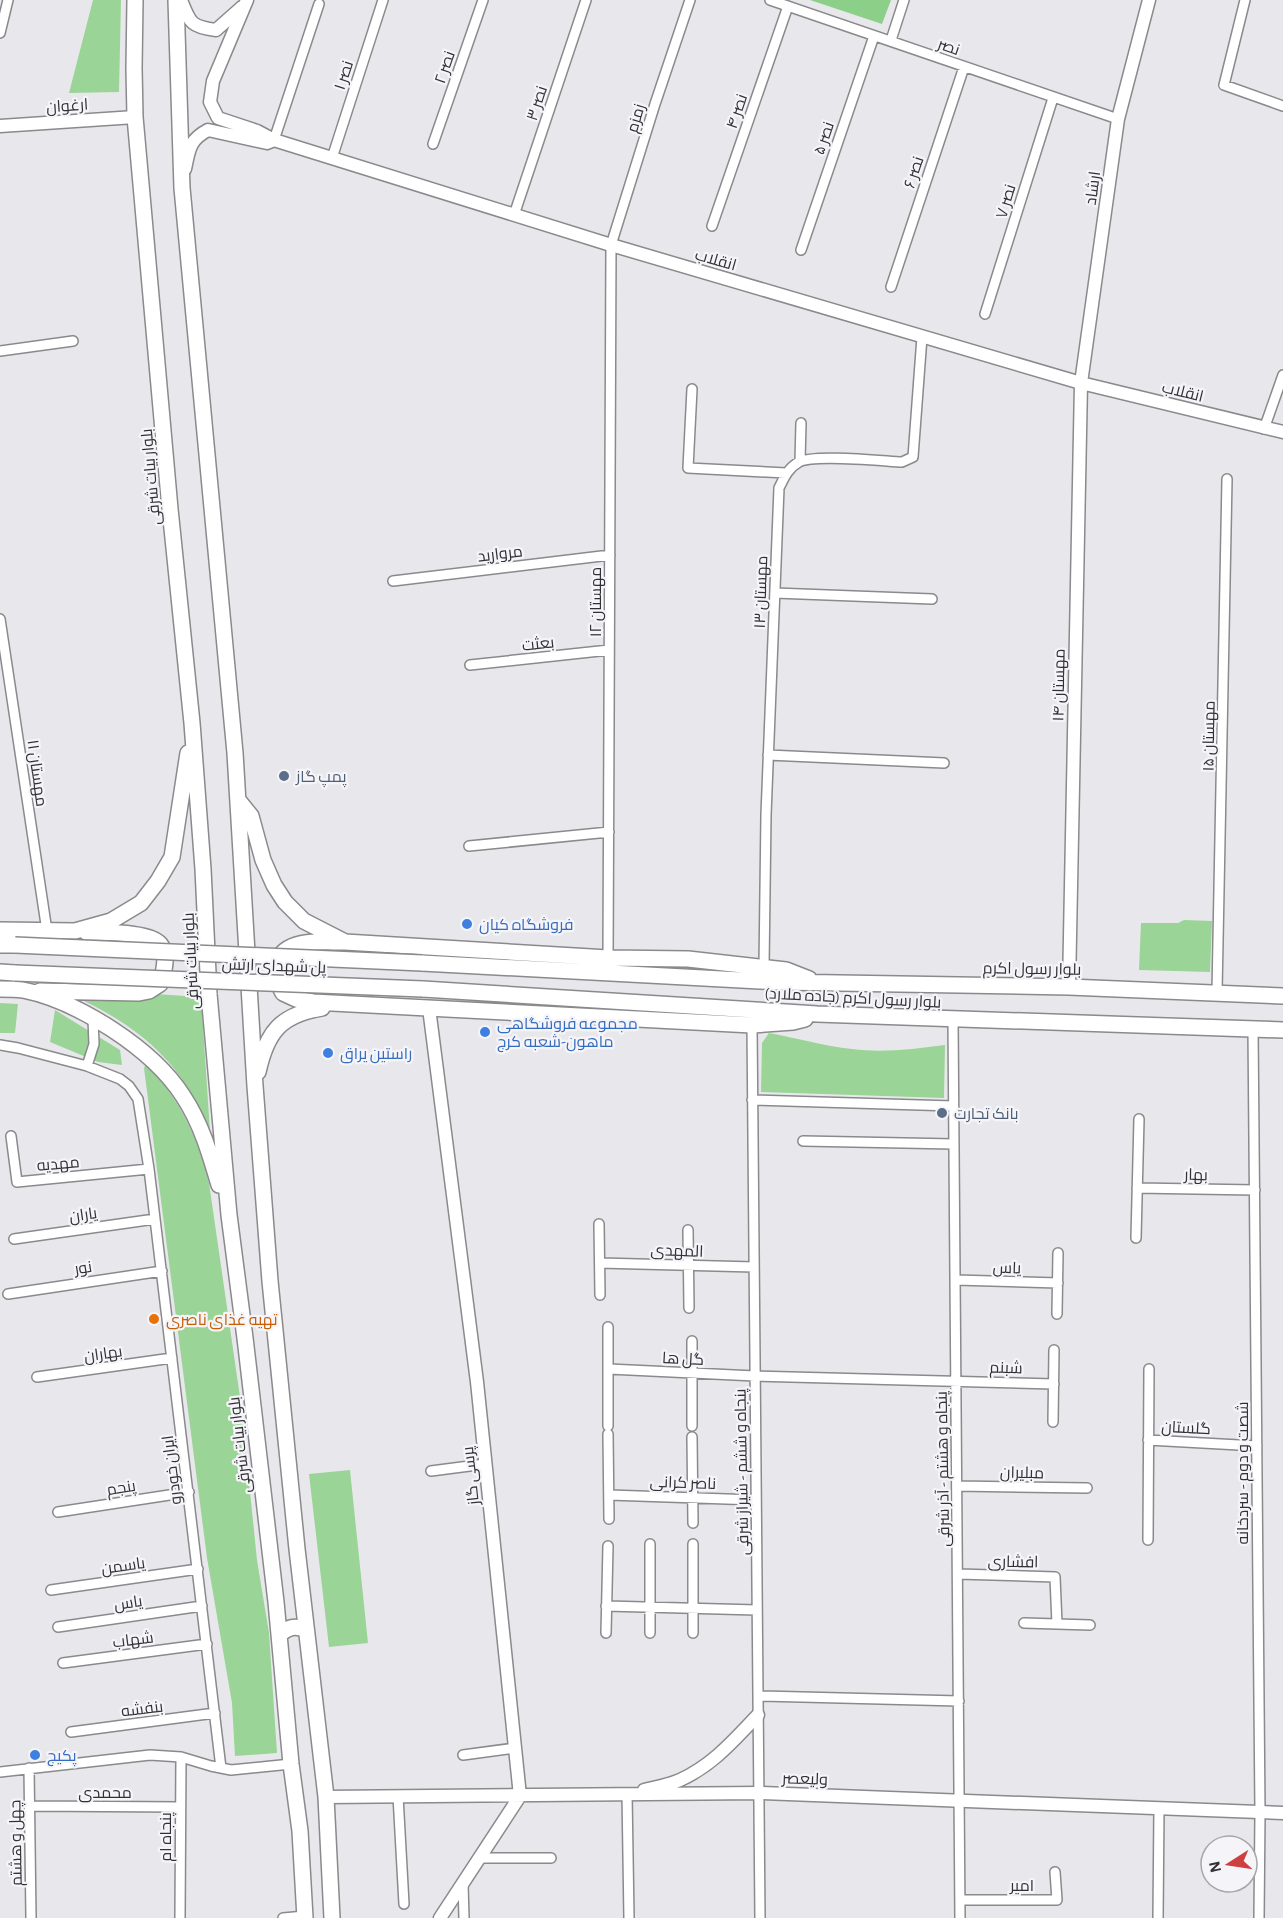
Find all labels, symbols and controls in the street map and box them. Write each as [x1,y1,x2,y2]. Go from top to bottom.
street label: نصر [934,35,962,59]
street label: نصر ۲ [432,49,459,86]
street label: نصر ۱ [332,59,357,92]
street label: نصر ۳ [524,84,551,123]
street label: نصر ۴ [724,92,751,131]
street label: ارغوان [45,97,89,117]
street label: زمزم [624,102,651,136]
street label: نصر ۵ [811,120,838,157]
street label: نصر ۶ [901,154,928,191]
street label: ارشاد [1082,170,1104,206]
street label: نصر ۷ [993,182,1020,221]
street label: انقلاب [693,246,738,274]
street label: انقلاب [1160,379,1205,406]
street label: بلوار بیات شرقی [138,428,165,526]
street label: مروارید [477,543,524,566]
street label: مهستان ۱۳ [752,555,772,629]
street label: مهستان ۱۲ [588,567,606,637]
street label: بعثت [521,633,555,655]
street label: مهستان ۱۴ [1050,648,1070,722]
street label: مهستان ۱۵ [1200,700,1220,772]
street label: مهستان ۱۱ [22,739,50,808]
marker: پمپ گاز [277,769,291,783]
place label: پمپ گاز [295,769,347,788]
street label: بلوار بیات شرقی [179,912,204,1010]
place label: فروشگاه کیان [479,916,574,935]
marker: فروشگاه کیان [460,917,474,931]
street label: پل شهدای ارتش [221,955,327,979]
street label: بلوار رسول اکرم [982,960,1081,981]
street label: بلوار رسول اکرم (جاده ملارد) [764,985,942,1014]
place label: مجموعه فروشگاهی ماهون-شعبه کرج [497,1015,638,1053]
marker: مجموعه فروشگاهی ماهون-شعبه کرج [478,1025,492,1039]
marker: راستین یراق [321,1046,335,1060]
place label: راستین یراق [340,1046,412,1064]
marker: بانک تجارت [935,1106,949,1120]
place label: بانک تجارت [954,1106,1018,1123]
street label: مهدیه [36,1154,80,1176]
street label: بهار [1183,1167,1208,1185]
street label: یاران [68,1205,99,1227]
street label: المهدی [650,1242,704,1262]
street label: نور [72,1259,93,1278]
street label: یاس [992,1260,1022,1279]
marker: تهیه غذای ناصری [147,1312,161,1326]
place label: تهیه غذای ناصری [166,1312,278,1330]
street label: بهاران [83,1343,124,1367]
street label: گل ها [661,1350,704,1370]
street label: شبنم [989,1358,1023,1380]
street label: پنجاه و ششم - شیراز شرقی [732,1388,754,1556]
street label: پنجاه و هشتم - آذر شرقی [933,1390,955,1547]
street label: بلوار بیات شرقی [225,1396,256,1494]
street label: شصت و دوم - سردخانه [1234,1401,1254,1545]
street label: گلستان [1161,1419,1211,1439]
street label: ایران خودرو [160,1434,186,1505]
street label: پرسی گاز [460,1445,485,1507]
street label: مبلیران [1000,1465,1044,1483]
street label: ناصر کرانی [649,1474,716,1494]
street label: پنجم [105,1478,138,1501]
street label: افشاری [987,1553,1039,1572]
street label: یاسمن [100,1555,147,1579]
street label: یاس [113,1593,144,1615]
street label: شهاب [112,1629,155,1652]
street label: بنفشه [120,1697,164,1720]
marker: پکیج [28,1748,42,1762]
place label: پکیج [47,1748,77,1767]
street label: ولیعصر [781,1770,828,1789]
street label: محمدی [78,1785,132,1803]
street label: چهل و هشتم [6,1800,28,1886]
street label: پنجاه ام [158,1811,177,1862]
north arrow [1199,1834,1259,1894]
text: N [1206,1860,1224,1874]
street label: امیر [1009,1878,1034,1895]

